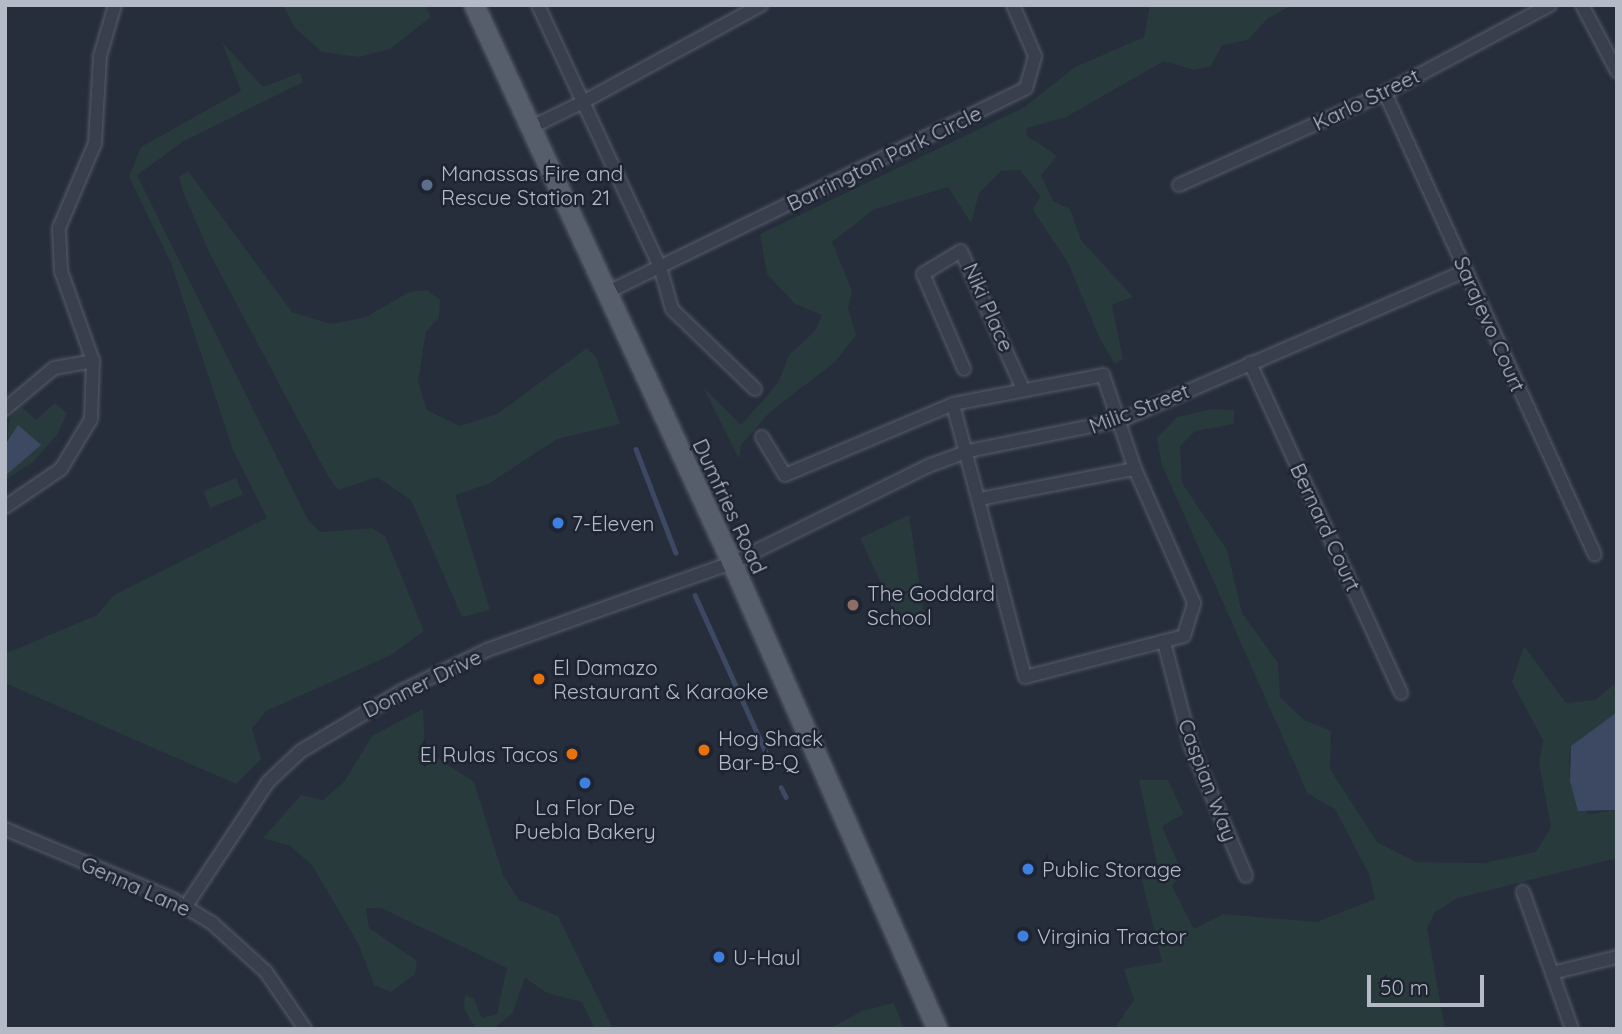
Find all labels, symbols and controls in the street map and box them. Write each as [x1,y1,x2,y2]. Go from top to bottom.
street label: Karlo Street [1309,62,1423,136]
street label: Barrington Park Circle [783,100,985,216]
place label: Manassas Fire and Rescue Station 21 [441,160,623,210]
marker: Manassas Fire and Rescue Station 21 [419,177,435,193]
street label: Sarajevo Court [1449,252,1531,396]
street label: Niki Place [958,259,1020,355]
street label: Milic Street [1085,377,1193,439]
street label: Dumfries Road [688,435,772,577]
street label: Bernard Court [1285,459,1367,595]
place label: 7-Eleven [572,510,654,536]
marker: 7-Eleven [550,515,566,531]
place label: The Goddard School [867,580,995,630]
marker: The Goddard School [845,597,861,613]
street label: Donner Drive [359,644,485,722]
place label: El Damazo Restaurant & Karaoke [553,654,769,704]
marker: El Damazo Restaurant & Karaoke [531,671,547,687]
street label: Caspian Way [1173,715,1243,845]
place label: Hog Shack Bar-B-Q [718,725,823,775]
place label: El Rulas Tacos [420,741,558,767]
marker: Hog Shack Bar-B-Q [696,742,712,758]
marker: El Rulas Tacos [564,746,580,762]
marker: La Flor De Puebla Bakery [577,775,593,791]
place label: La Flor De Puebla Bakery [514,794,656,844]
street label: Genna Lane [77,851,195,921]
place label: Public Storage [1042,856,1182,882]
marker: Public Storage [1020,861,1036,877]
place label: Virginia Tractor [1037,923,1187,949]
marker: Virginia Tractor [1015,928,1031,944]
place label: U-Haul [733,944,801,970]
marker: U-Haul [711,949,727,965]
scale bar [1370,960,1487,1004]
text: 50 m [1380,974,1429,1000]

